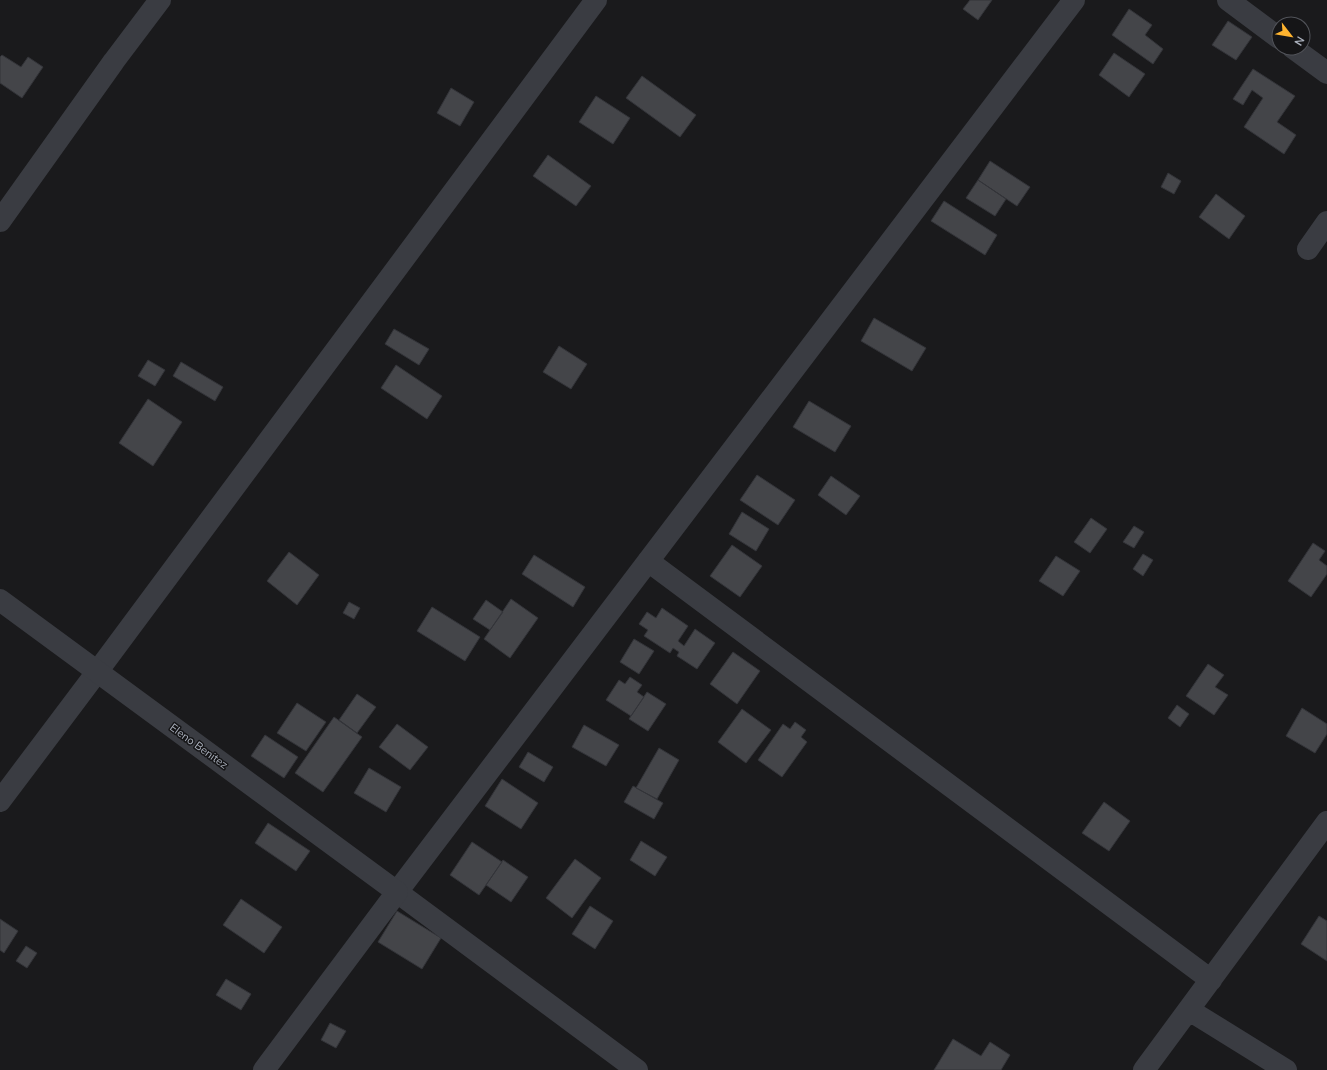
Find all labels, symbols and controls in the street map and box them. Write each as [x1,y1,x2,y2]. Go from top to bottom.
north arrow [1271,16,1311,56]
text: N [1291,34,1308,48]
street label: Eleno Benitez [167,720,231,772]

